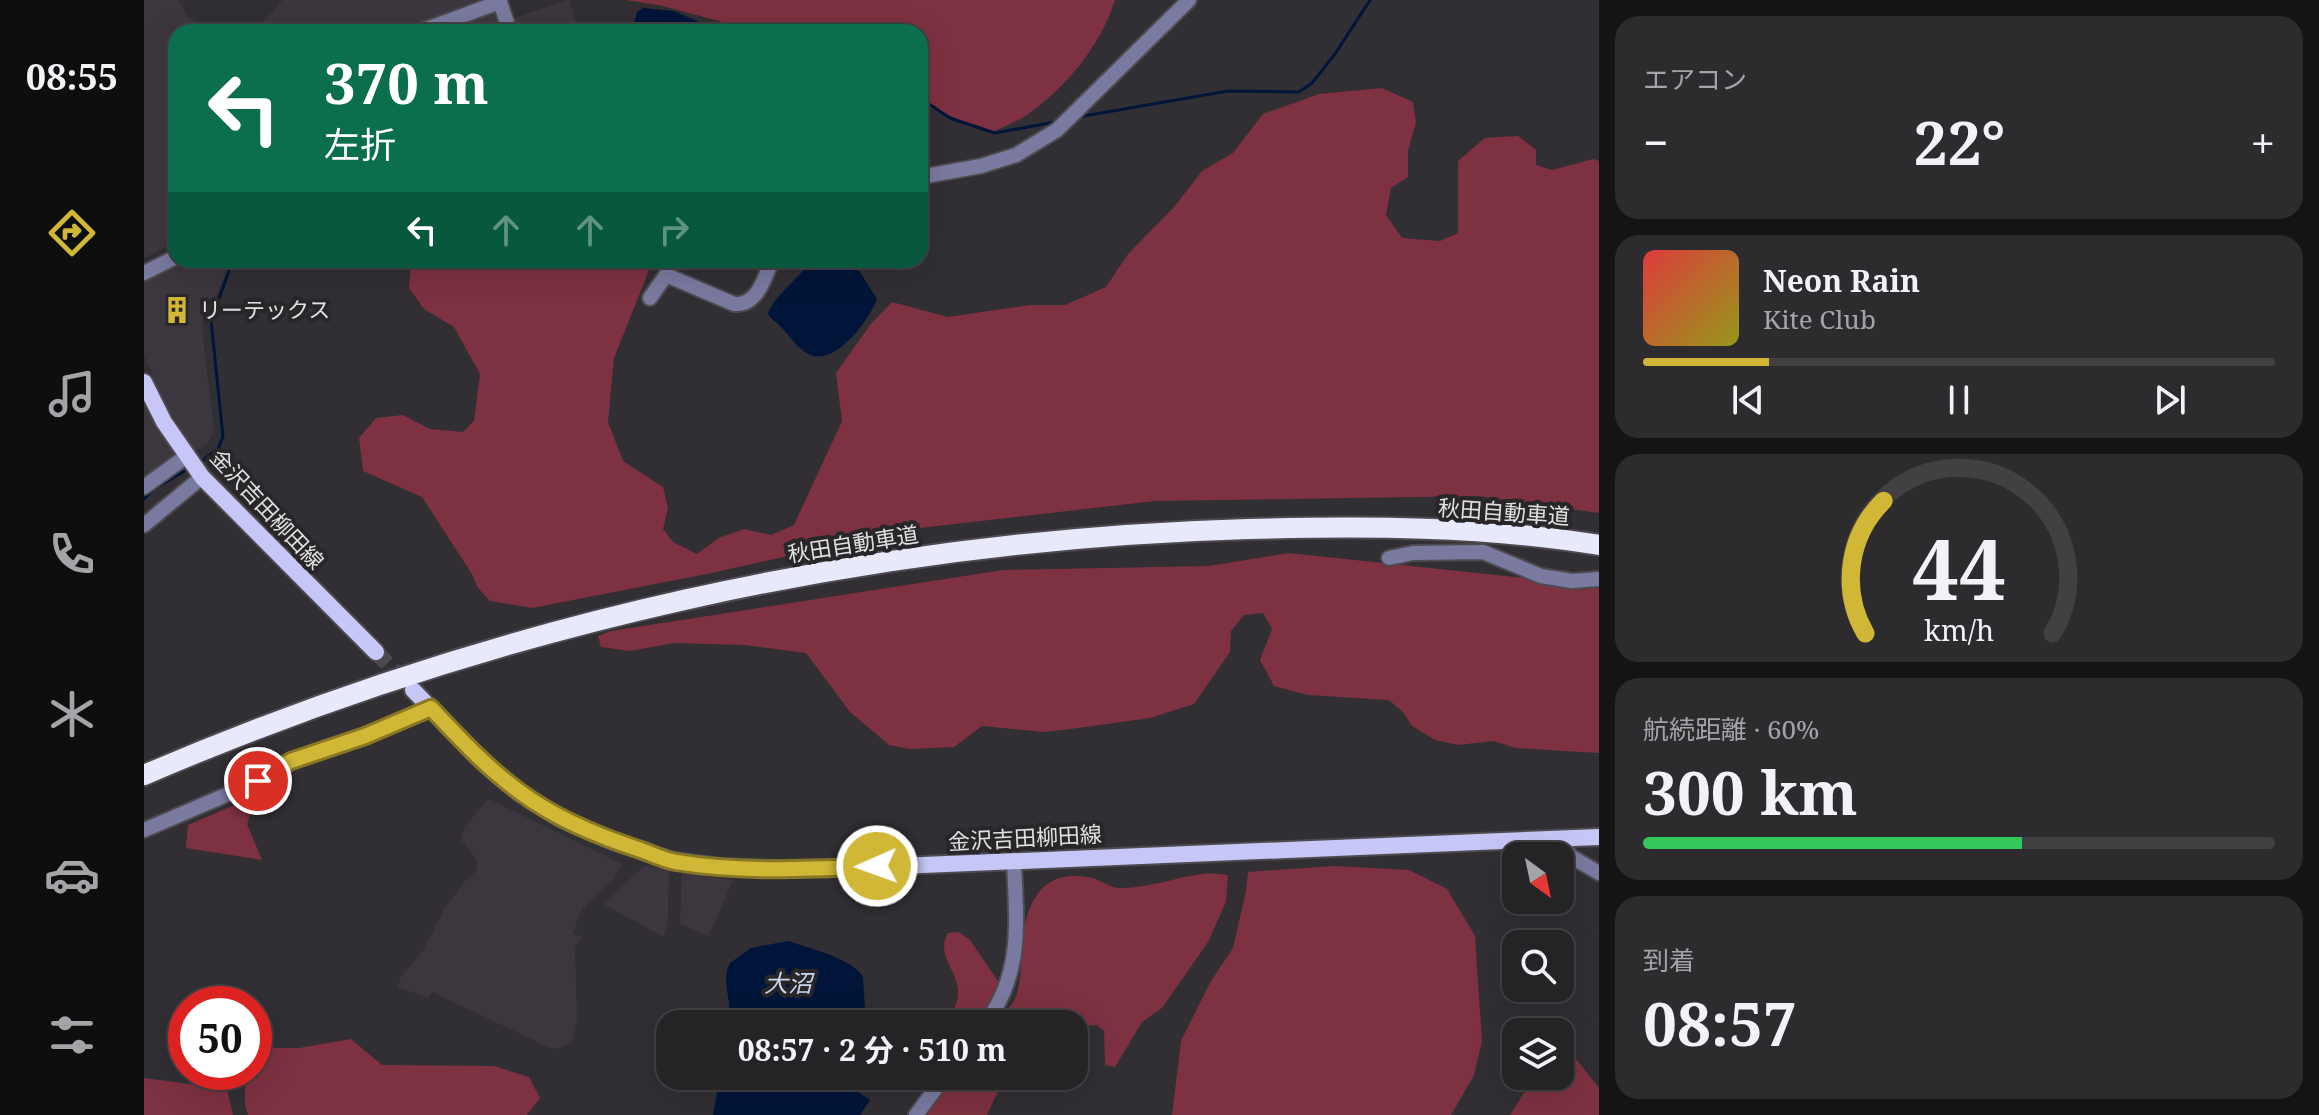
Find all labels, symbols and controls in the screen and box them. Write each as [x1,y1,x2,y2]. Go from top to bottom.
text: 370 m [324,44,489,120]
text: 08:55 [26,52,118,101]
icon: left [192,56,296,160]
text: エアコン [1643,61,1747,97]
text: 22° [1914,101,2005,183]
text: − [1643,112,1668,172]
text: + [2250,112,2275,172]
text: 左折 [324,120,396,169]
icon: directions [44,205,100,261]
icon: left [400,208,444,252]
icon: ahead [484,208,528,252]
icon: ahead [568,208,612,252]
icon: right [652,208,696,252]
text: Neon Rain [1763,260,1920,301]
place label: リーテックス [199,294,330,324]
building icon: リーテックス [162,295,192,325]
text: Kite Club [1763,301,1876,337]
icon: music [44,366,100,422]
icon: previous [1726,378,1770,422]
icon: pause [1937,378,1981,422]
icon: next [2148,378,2192,422]
street label: 金沢吉田柳田線 [204,442,331,575]
street label: 秋田自動車道 [1437,491,1571,531]
text: 44 [1912,510,2006,623]
street label: 秋田自動車道 [785,518,920,568]
icon: phone [44,526,100,582]
text: km/h [1924,610,1994,649]
icon: climate [44,686,100,742]
text: 航続距離 · 60% [1643,711,1819,747]
pin [224,747,292,815]
text: 300 km [1643,751,1858,833]
icon: arrive [236,759,280,803]
street label: 金沢吉田柳田線 [947,818,1103,856]
position arrow [835,824,919,908]
north arrow [1502,842,1574,914]
map controls [1502,842,1574,1090]
icon: car [44,847,100,903]
button: search [1502,930,1574,1002]
text: 到着 [1643,942,1695,978]
water label: 大沼 [764,966,815,999]
text: 08:57 [1643,982,1797,1064]
speed limit sign: 50 [168,986,272,1090]
icon: filters [44,1007,100,1063]
button: layers [1502,1018,1574,1090]
text: 08:57 · 2 分 · 510 m [738,1029,1006,1070]

